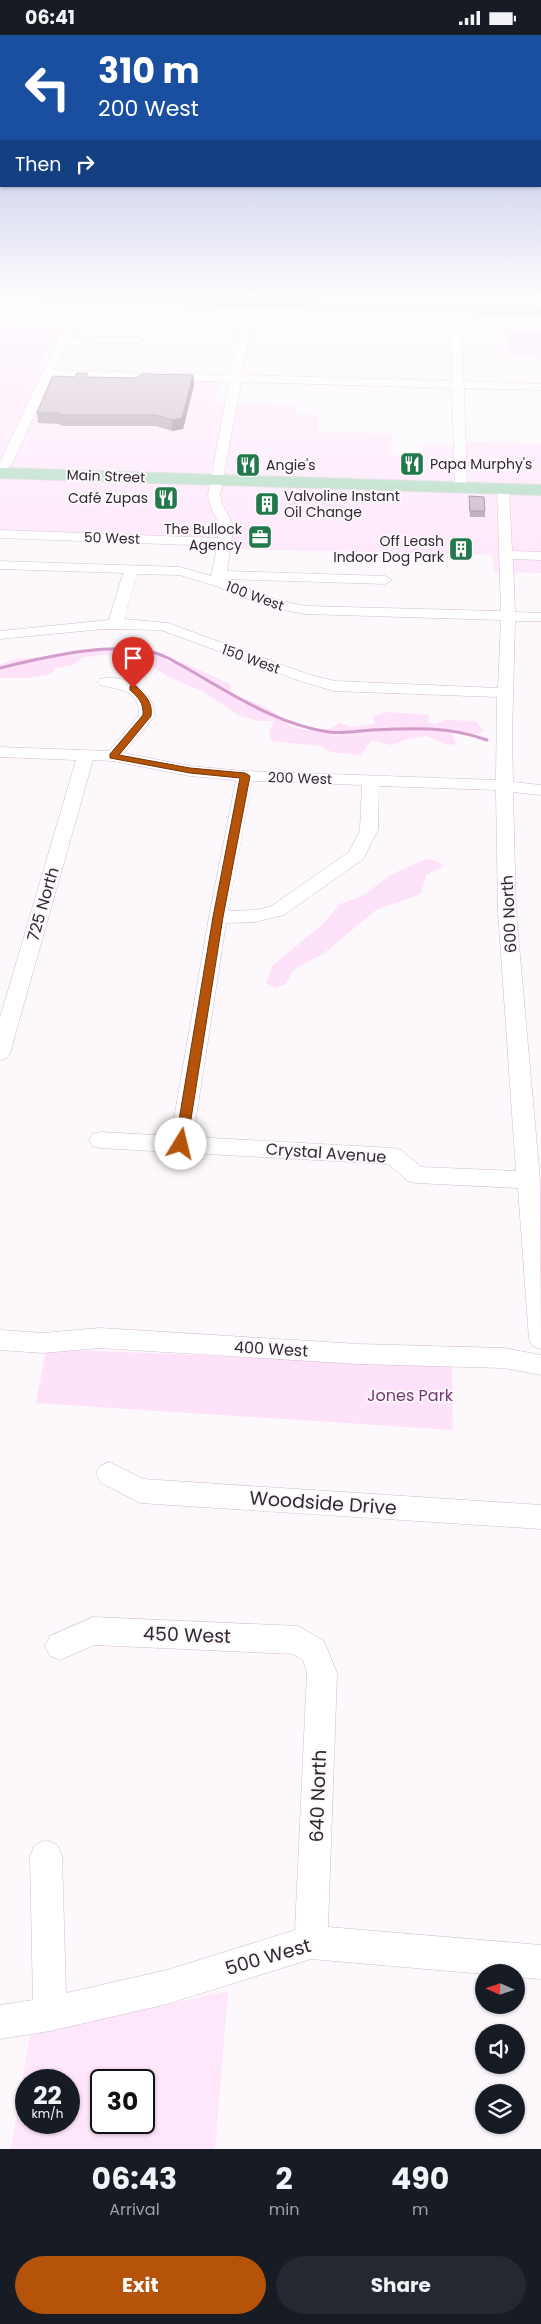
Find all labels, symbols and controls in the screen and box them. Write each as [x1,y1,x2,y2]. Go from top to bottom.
text: 06:41 [25,4,75,31]
text: 310 m [98,46,200,95]
icon: left [15,55,80,120]
text: 200 West [98,93,199,124]
icon: right [71,150,99,178]
text: Then [15,151,61,178]
restaurant icon: Papa Murphy's [399,451,425,477]
restaurant icon: Angie's [235,452,261,478]
place label: Papa Murphy's [430,454,532,474]
place label: Angie's [266,455,316,475]
street label: Main Street [66,465,146,487]
restaurant icon: Café Zupas [153,485,179,511]
place label: Valvoline Instant Oil Change [284,486,400,522]
place label: Café Zupas [68,488,148,508]
building icon: Valvoline Instant Oil Change [254,491,280,517]
place label: The Bullock Agency [164,519,243,555]
office icon: The Bullock Agency [247,524,273,550]
street label: 50 West [84,527,140,549]
place label: Off Leash Indoor Dog Park [333,531,445,567]
building icon: Off Leash Indoor Dog Park [448,536,474,562]
street label: 100 West [223,576,287,616]
pin [112,637,154,688]
street label: 150 West [219,639,283,679]
icon: arrive [119,644,147,672]
street label: 200 West [268,767,332,789]
street label: 725 North [22,864,64,944]
street label: 600 North [495,874,523,954]
position arrow [154,1117,206,1169]
street label: Crystal Avenue [265,1137,387,1169]
street label: 400 West [233,1336,309,1362]
park label: Jones Park [367,1384,454,1407]
street label: Woodside Drive [248,1484,398,1522]
street label: 450 West [143,1620,232,1650]
street label: 640 North [303,1749,333,1843]
street label: 500 West [222,1932,314,1982]
north arrow [475,1964,525,2014]
map controls [475,1964,525,2134]
button: sound [475,2024,525,2074]
speed limit sign: 30 [90,2069,155,2134]
text: 22 [33,2078,62,2113]
button: layers [475,2084,525,2134]
text: km/h [32,2105,63,2122]
text: 06:43 [92,2157,177,2200]
text: 2 [276,2157,293,2200]
text: 490 [391,2157,449,2200]
text: Arrival [109,2198,160,2221]
text: min [269,2198,299,2221]
text: m [412,2198,428,2221]
button: Exit [15,2256,266,2314]
button: Share [276,2256,526,2314]

